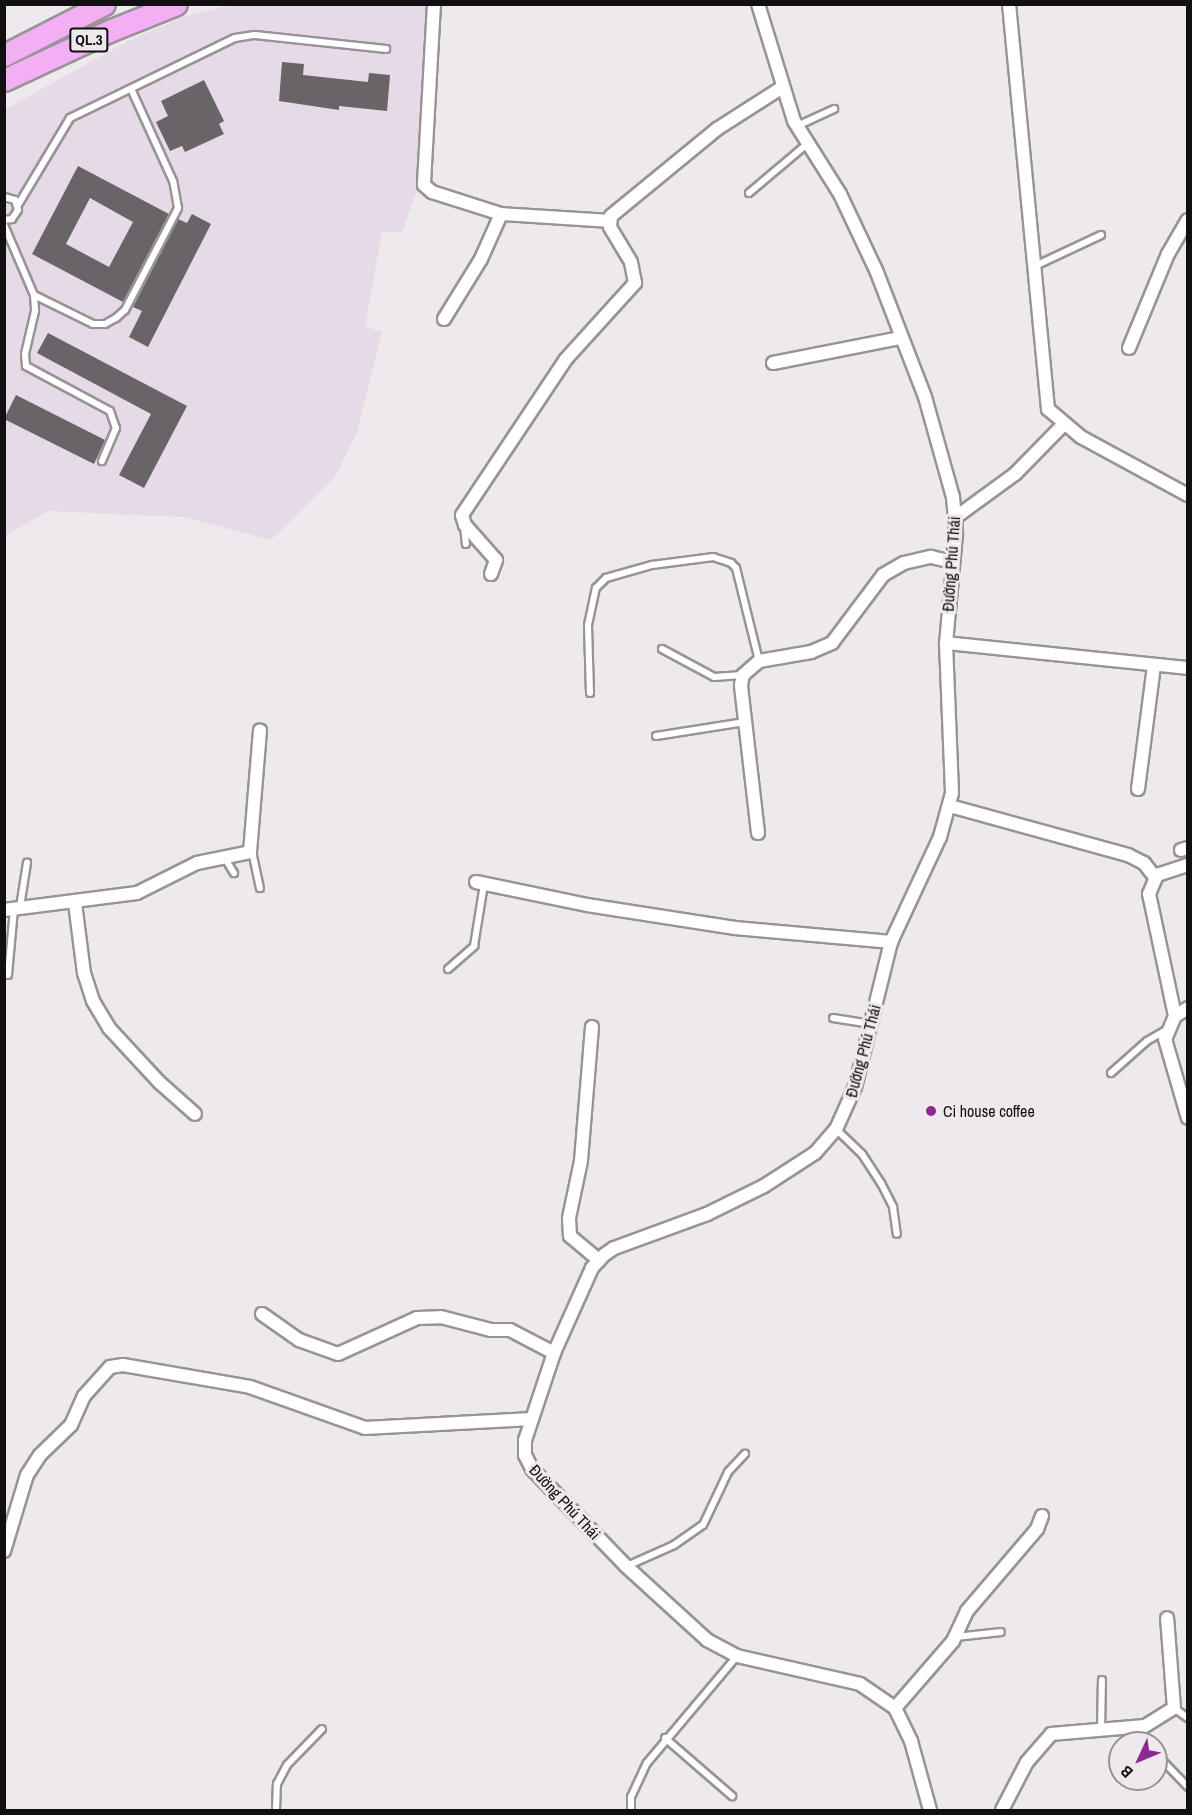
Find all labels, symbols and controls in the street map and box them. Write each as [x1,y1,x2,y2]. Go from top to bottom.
road number: QL.3 [68,28,110,52]
street label: Đường Phú Thái [938,516,964,612]
street label: Đường Phú Thái [841,1002,885,1100]
place label: Ci house coffee [943,1101,1035,1121]
marker: Ci house coffee [924,1104,938,1118]
street label: Đường Phú Thái [525,1461,605,1543]
north arrow [1108,1731,1168,1791]
text: B [1115,1761,1138,1783]

